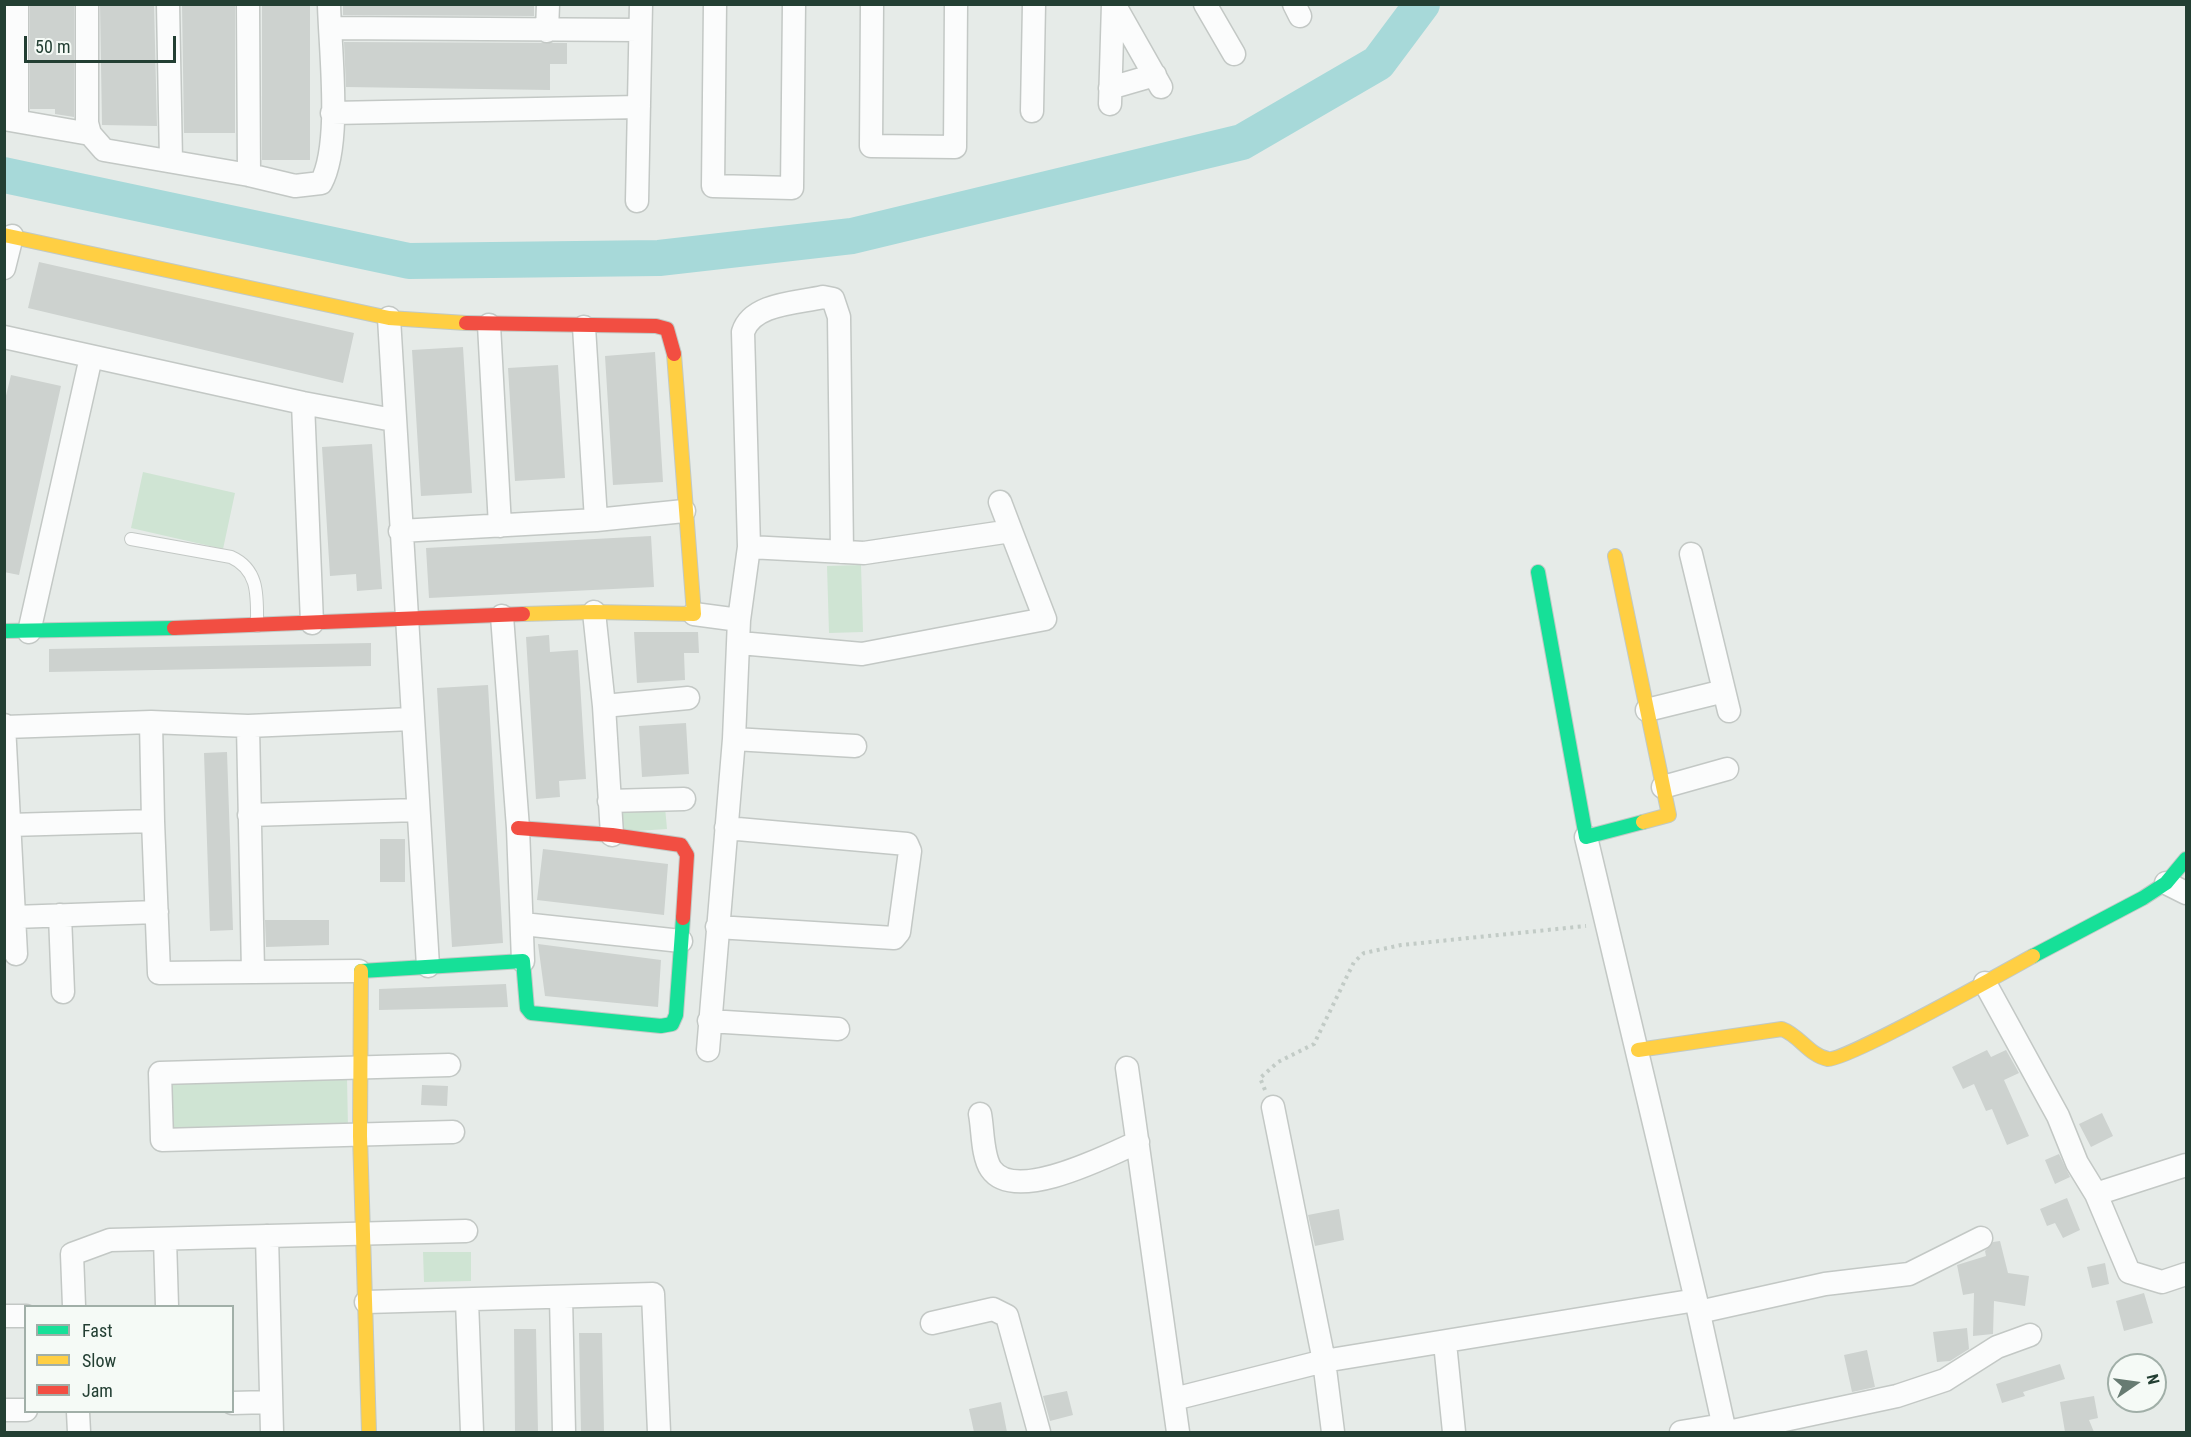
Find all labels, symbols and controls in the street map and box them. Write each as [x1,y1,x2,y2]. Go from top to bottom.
scale bar [27,24,178,62]
text: 50 m [35,36,70,57]
legend [24,1305,234,1413]
text: Fast [82,1320,113,1341]
text: Slow [82,1350,116,1371]
north arrow [2107,1353,2167,1413]
text: N [2143,1372,2163,1386]
text: Jam [82,1380,113,1401]

